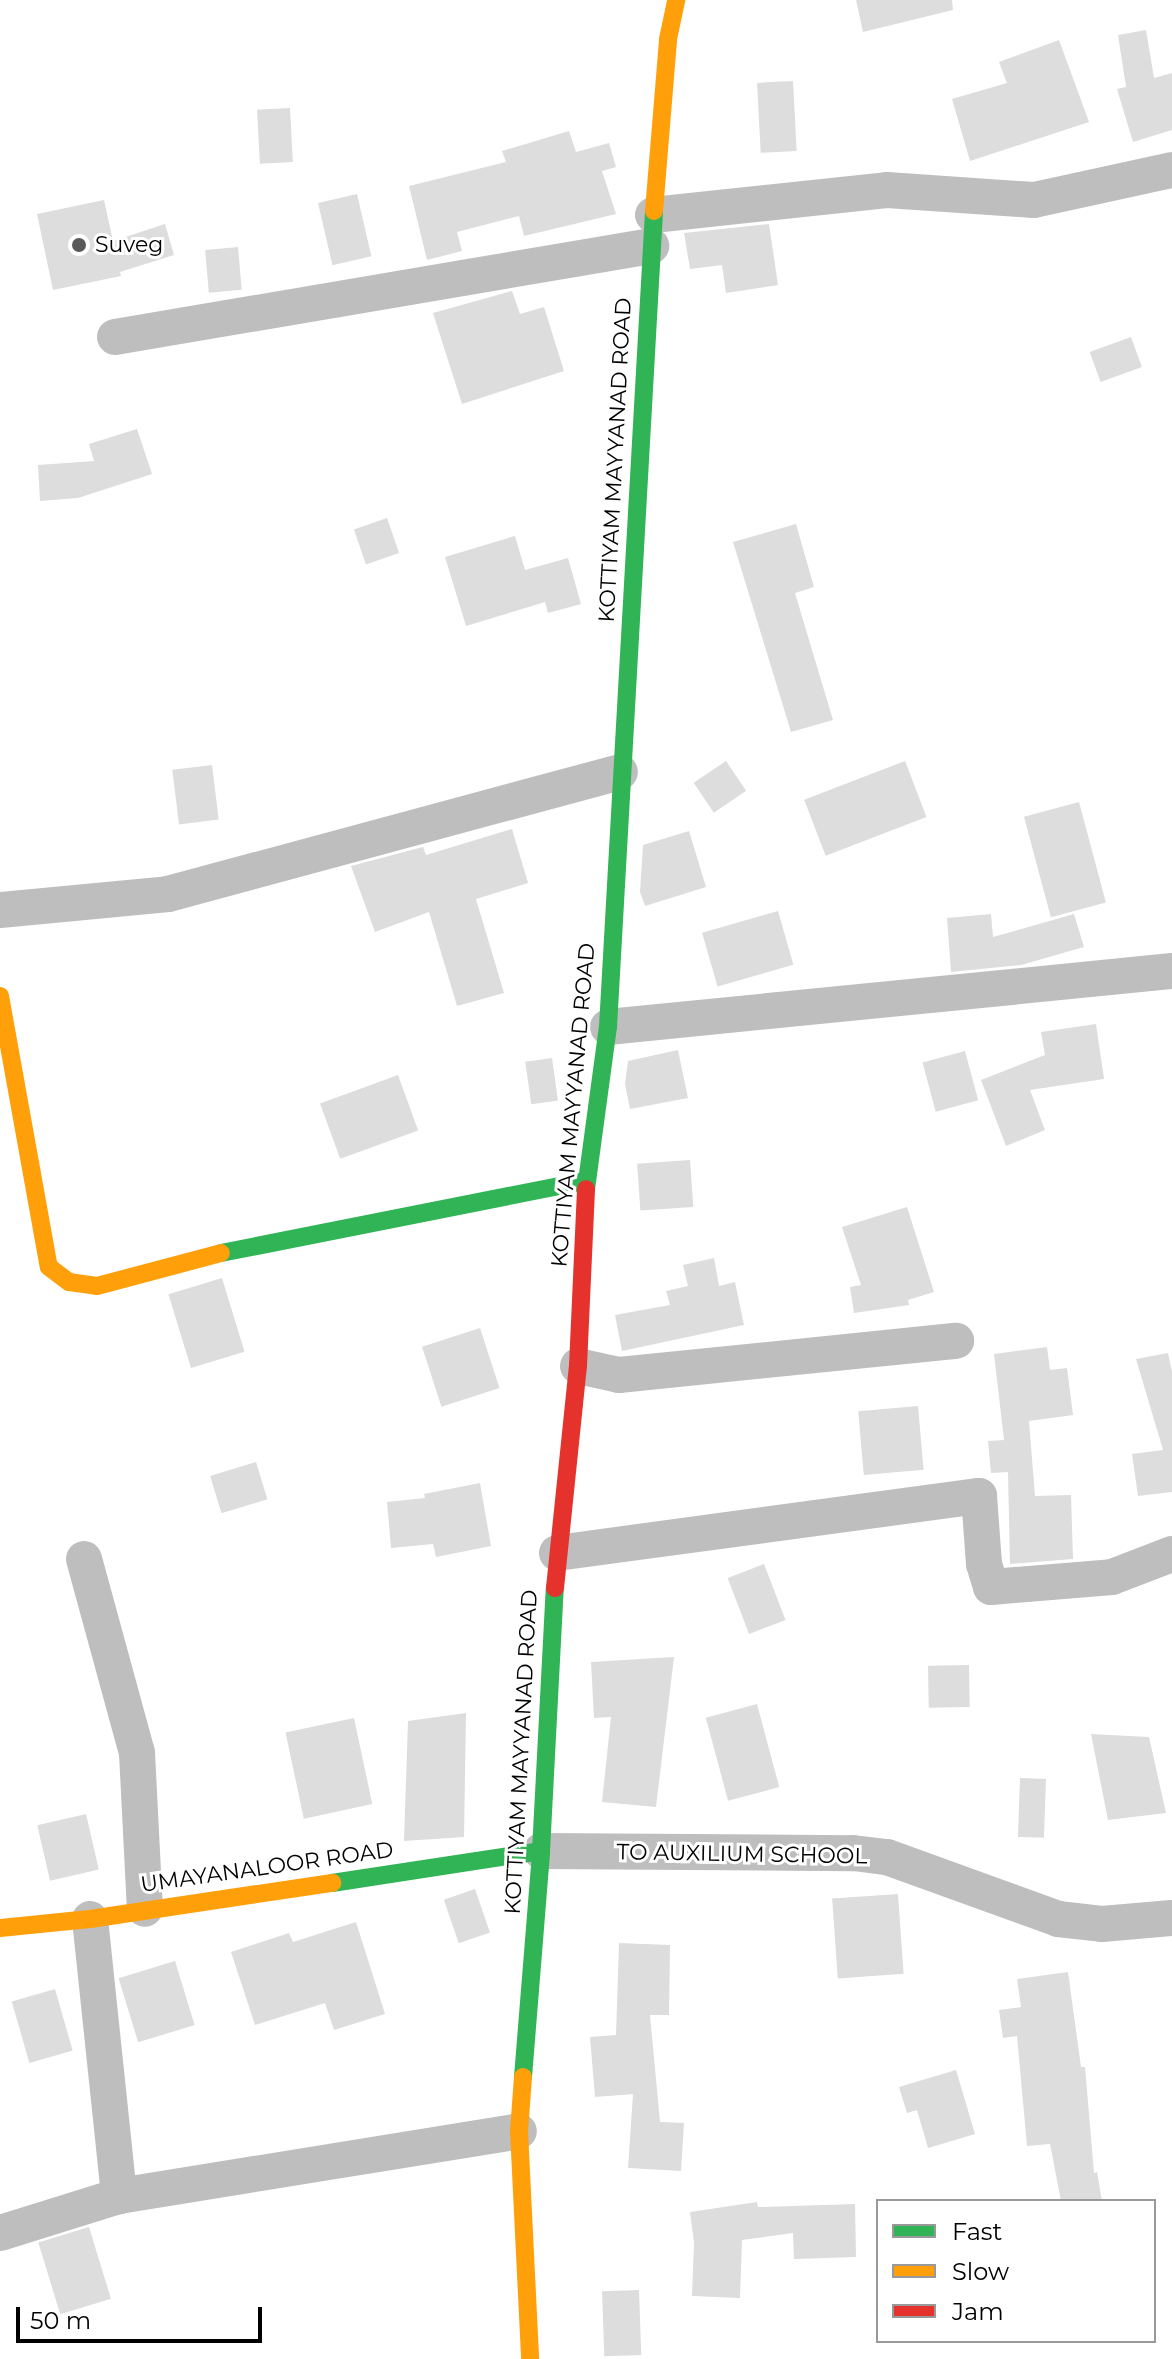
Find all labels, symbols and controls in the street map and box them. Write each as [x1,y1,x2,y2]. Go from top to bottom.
place label: Suveg [95,232,163,258]
marker: Suveg [70,236,88,254]
street label: KOTTIYAM MAYYANAD ROAD [593,297,637,623]
street label: KOTTIYAM MAYYANAD ROAD [546,942,600,1268]
street label: KOTTIYAM MAYYANAD ROAD [499,1589,543,1915]
street label: UMAYANALOOR ROAD [139,1836,395,1898]
street label: TO AUXILIUM SCHOOL [616,1839,868,1869]
legend [876,2199,1156,2343]
text: Fast [952,2217,1002,2246]
text: Slow [952,2257,1009,2286]
scale bar [20,2291,266,2341]
text: Jam [952,2297,1004,2326]
text: 50 m [30,2306,91,2335]

